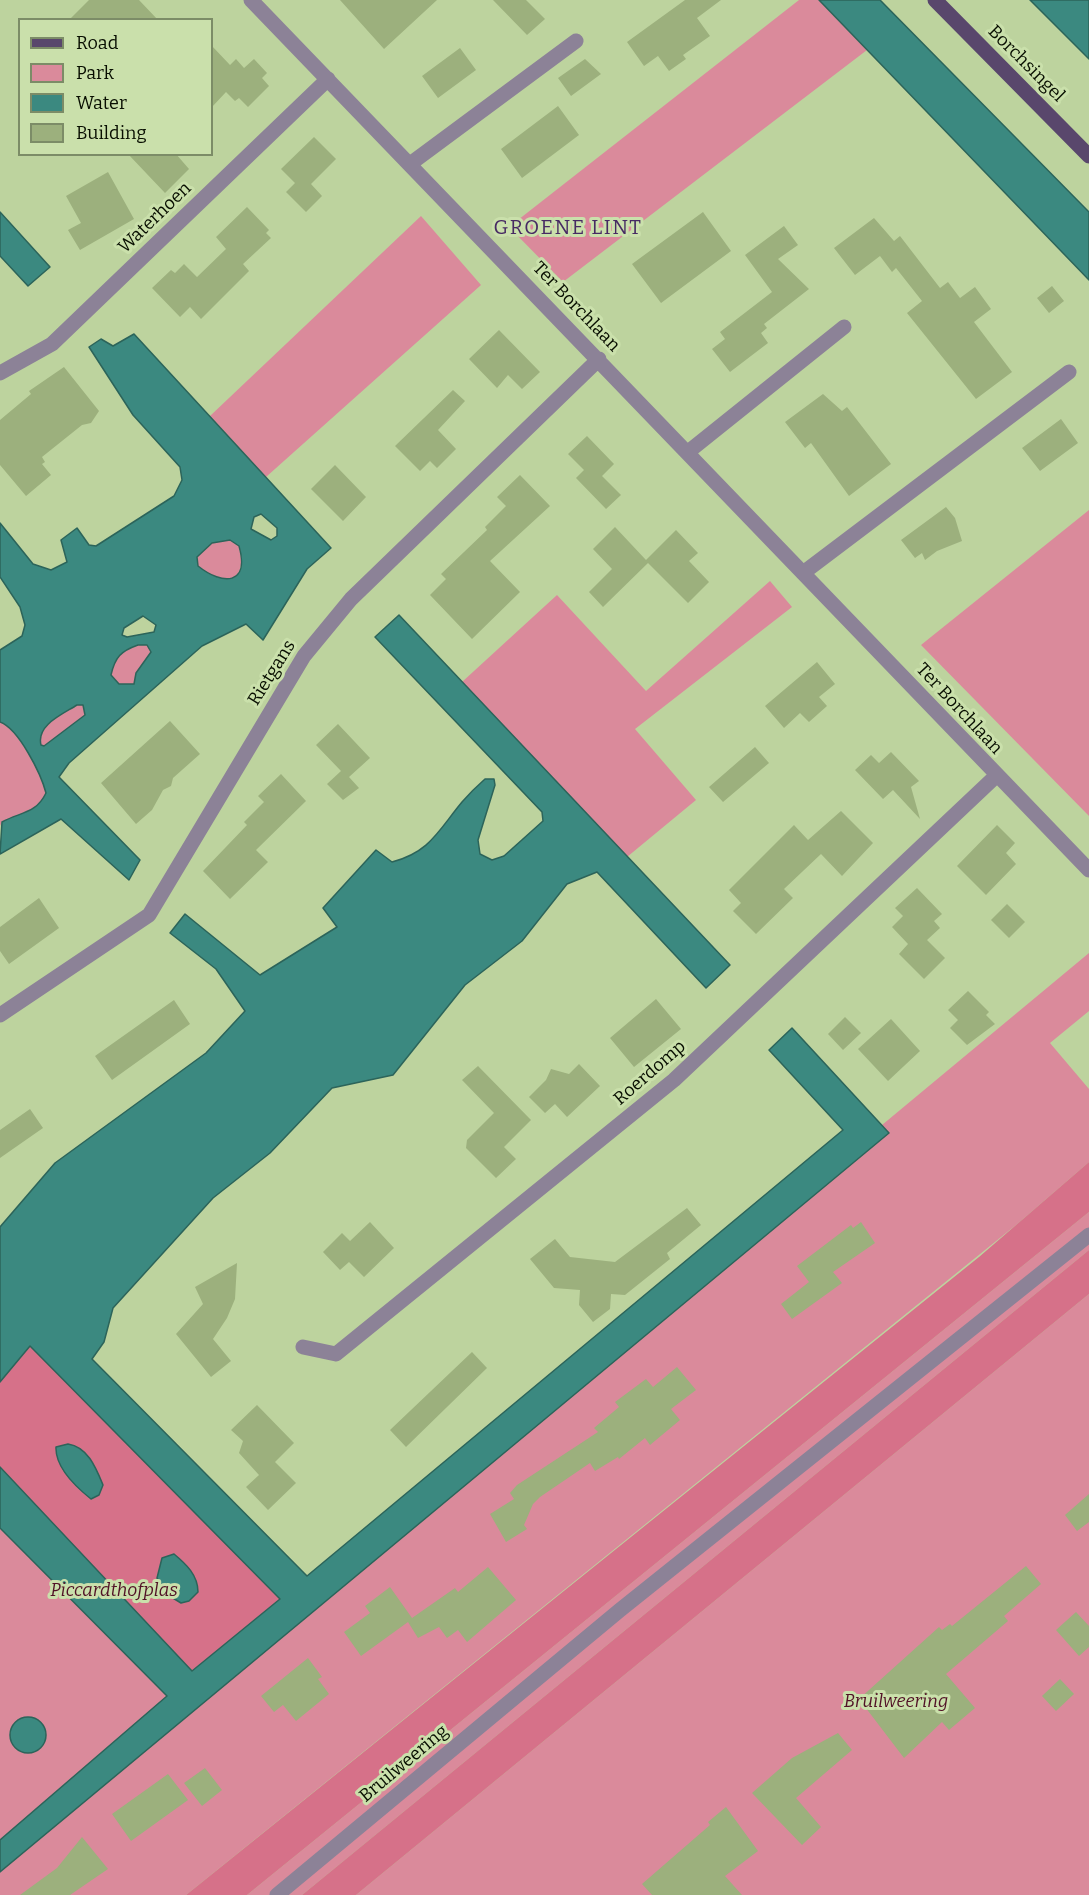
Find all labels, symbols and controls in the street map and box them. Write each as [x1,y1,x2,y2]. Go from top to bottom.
legend [18,18,213,156]
street label: Borchsingel [983,21,1069,107]
text: Road [76,32,118,54]
text: Park [76,62,114,84]
text: Water [76,92,127,114]
text: Building [76,122,147,144]
street label: Waterhoen [114,178,196,258]
district label: GROENE LINT [494,216,642,240]
street label: Ter Borchlaan [528,258,624,356]
street label: Rietgans [244,636,300,710]
street label: Ter Borchlaan [911,659,1007,759]
street label: Roerdomp [610,1036,690,1110]
park label: Piccardthofplas [50,1580,178,1602]
park label: Bruilweering [844,1691,948,1713]
street label: Bruilweering [355,1721,453,1807]

